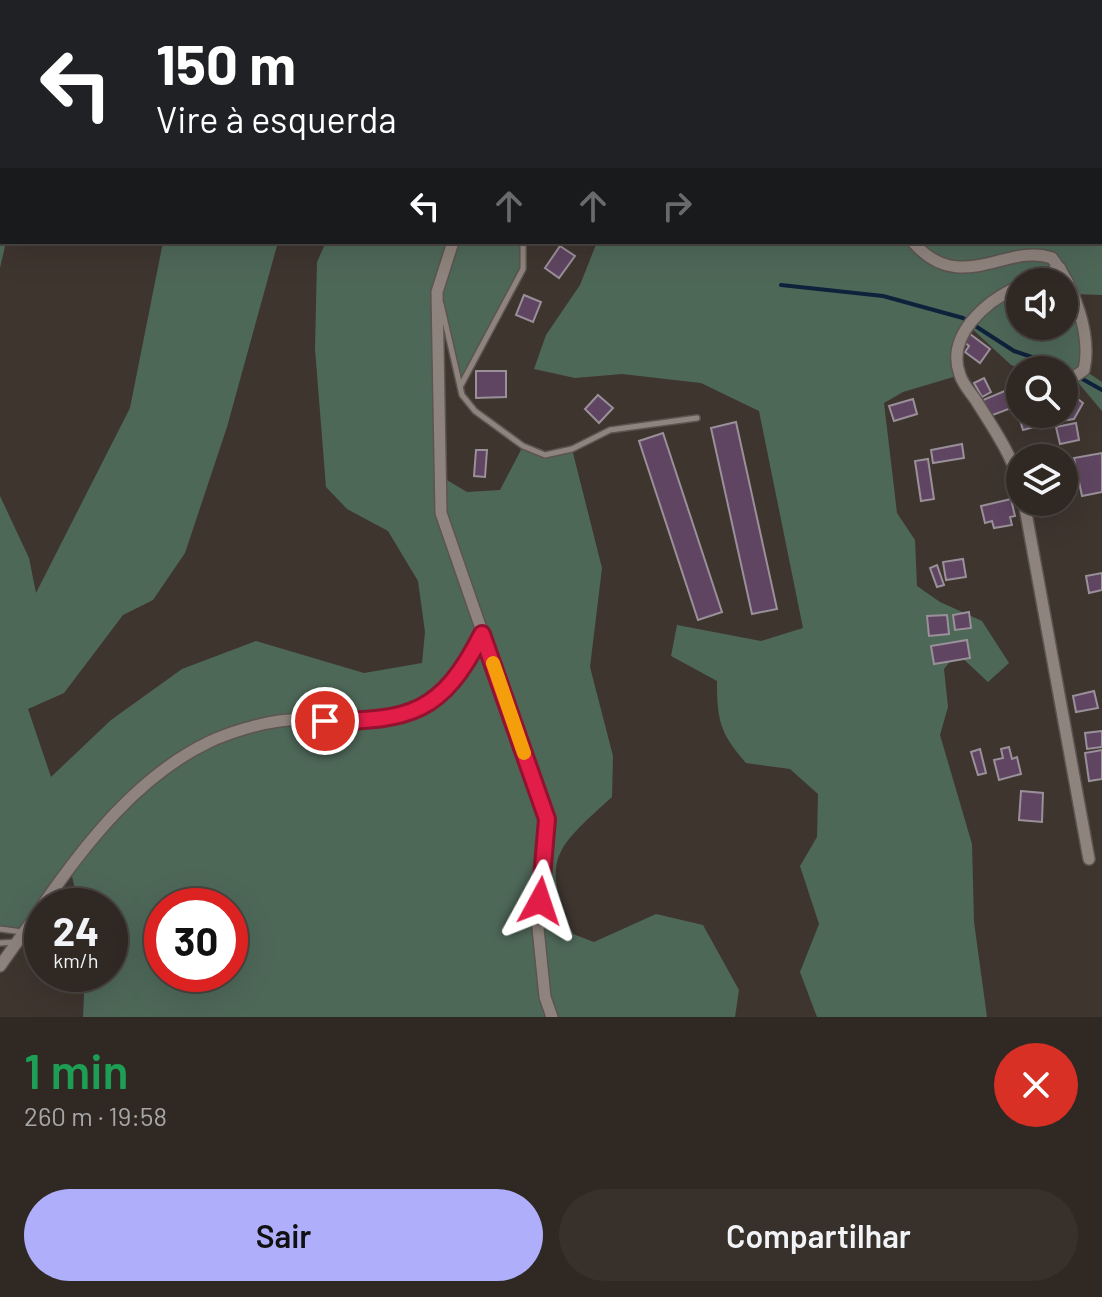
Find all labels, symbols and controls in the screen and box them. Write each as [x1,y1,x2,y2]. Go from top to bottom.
text: 150 m [156,29,296,96]
icon: left [24,32,128,136]
text: Vire à esquerda [156,97,397,140]
icon: left [403,184,447,228]
icon: ahead [487,184,531,228]
icon: ahead [571,184,615,228]
icon: right [655,184,699,228]
map controls [1006,268,1078,516]
button: sound [1006,268,1078,340]
button: search [1006,356,1078,428]
button: layers [1006,444,1078,516]
pin [291,687,359,755]
icon: arrive [303,699,347,743]
position arrow [498,859,582,943]
speed limit sign: 30 [144,888,248,992]
text: 24 [53,906,99,954]
text: km/h [53,948,99,972]
text: 1 min [24,1041,129,1099]
button: close [994,1043,1078,1127]
text: 260 m · 19:58 [24,1100,167,1131]
button: Sair [24,1189,543,1281]
button: Compartilhar [559,1189,1078,1281]

